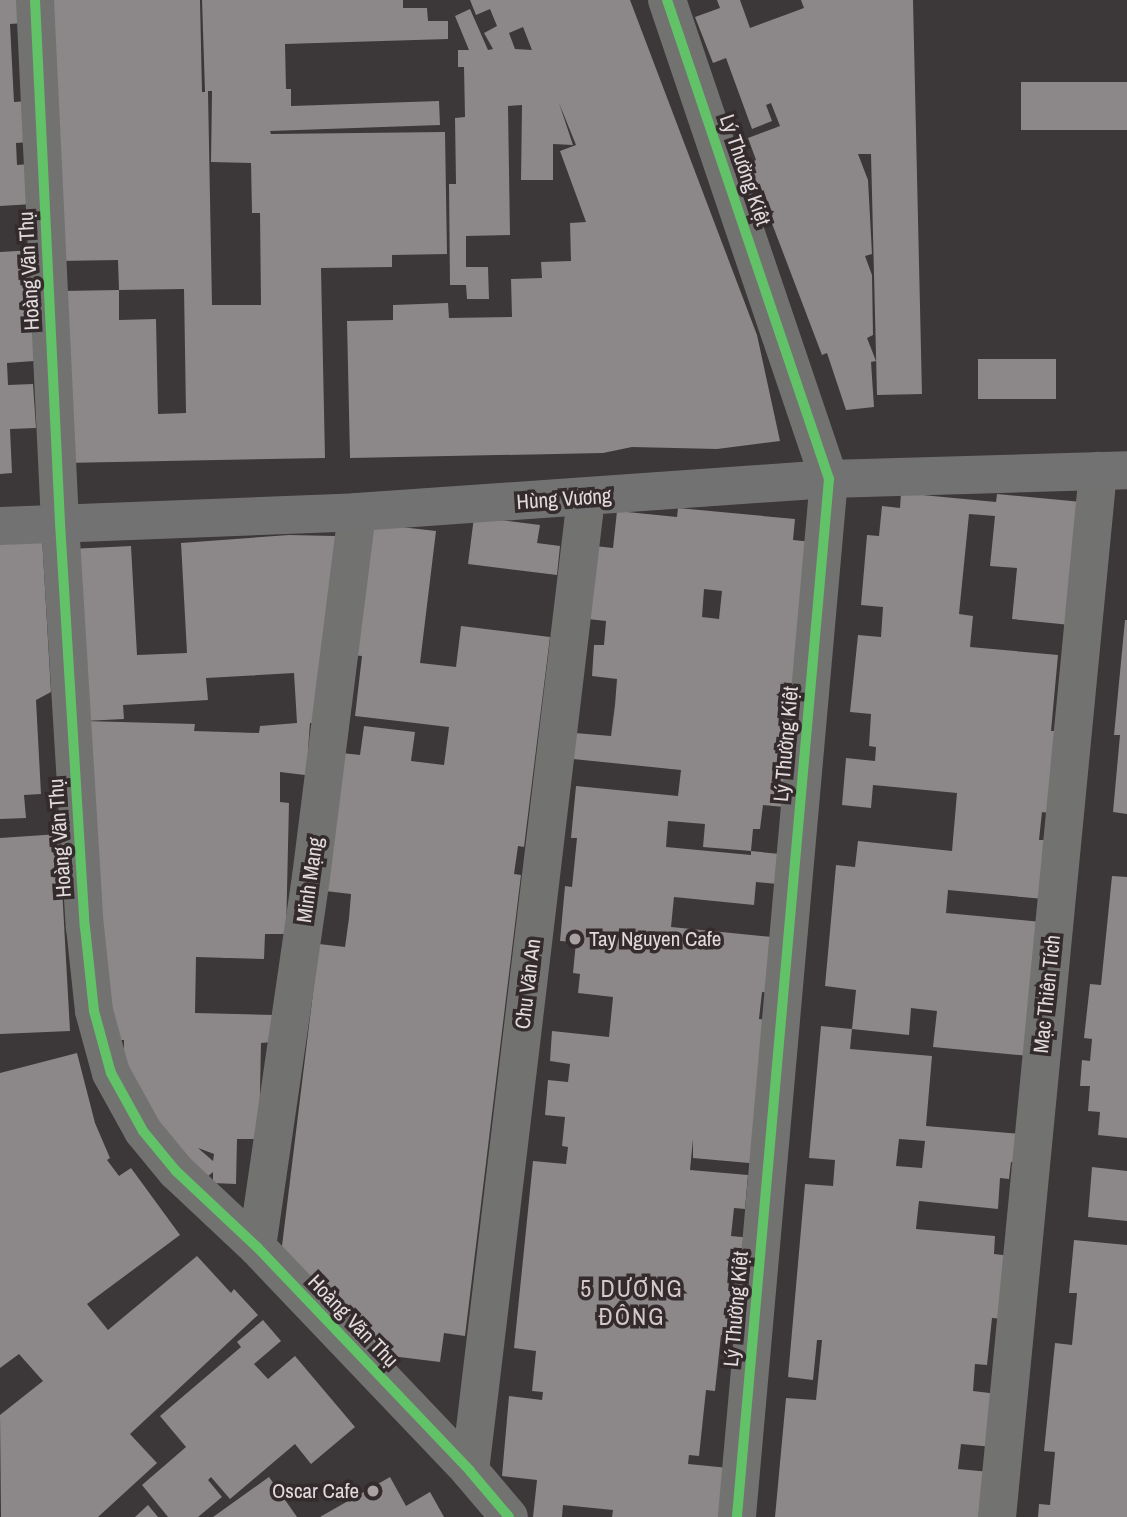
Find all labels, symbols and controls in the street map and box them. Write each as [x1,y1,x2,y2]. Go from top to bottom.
street label: Lý Thường Kiệt [714,111,776,229]
street label: Hoàng Văn Thụ [13,211,45,331]
street label: Hùng Vương [516,483,612,515]
street label: Lý Thường Kiệt [768,685,804,803]
street label: Hoàng Văn Thụ [43,778,77,898]
street label: Minh Mạng [292,836,328,924]
place label: Tay Nguyen Cafe [589,926,721,952]
marker: Tay Nguyen Cafe [567,931,583,947]
street label: Mạc Thiên Tích [1028,933,1066,1055]
street label: Chu Văn An [510,937,546,1031]
street label: Lý Thường Kiệt [718,1250,754,1368]
street label: Hoàng Văn Thụ [302,1269,404,1373]
district label: 5 DƯƠNG ĐÔNG [581,1275,683,1331]
place label: Oscar Cafe [272,1478,359,1504]
marker: Oscar Cafe [365,1483,381,1499]

